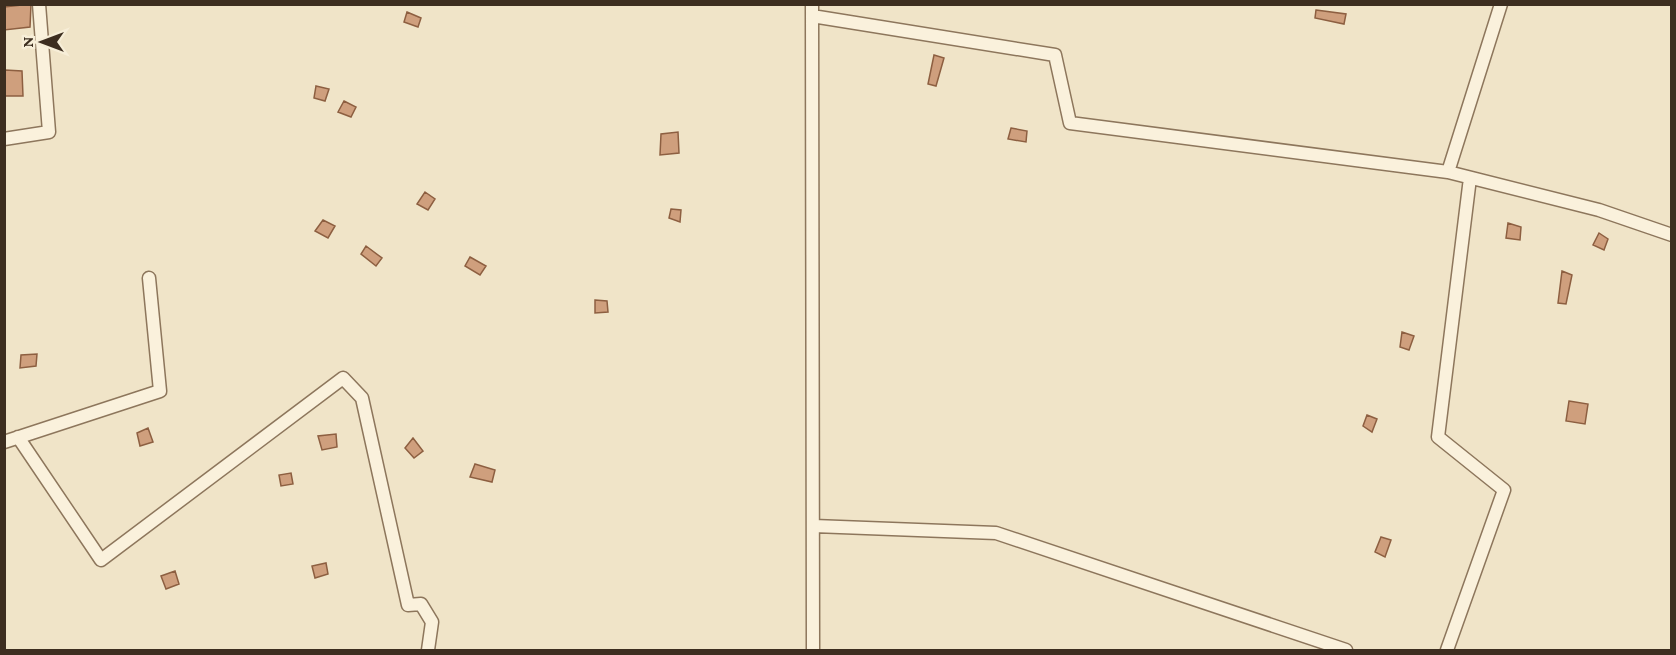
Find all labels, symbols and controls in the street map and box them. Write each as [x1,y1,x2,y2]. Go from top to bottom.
north arrow [12,12,72,72]
text: N [19,36,36,47]

